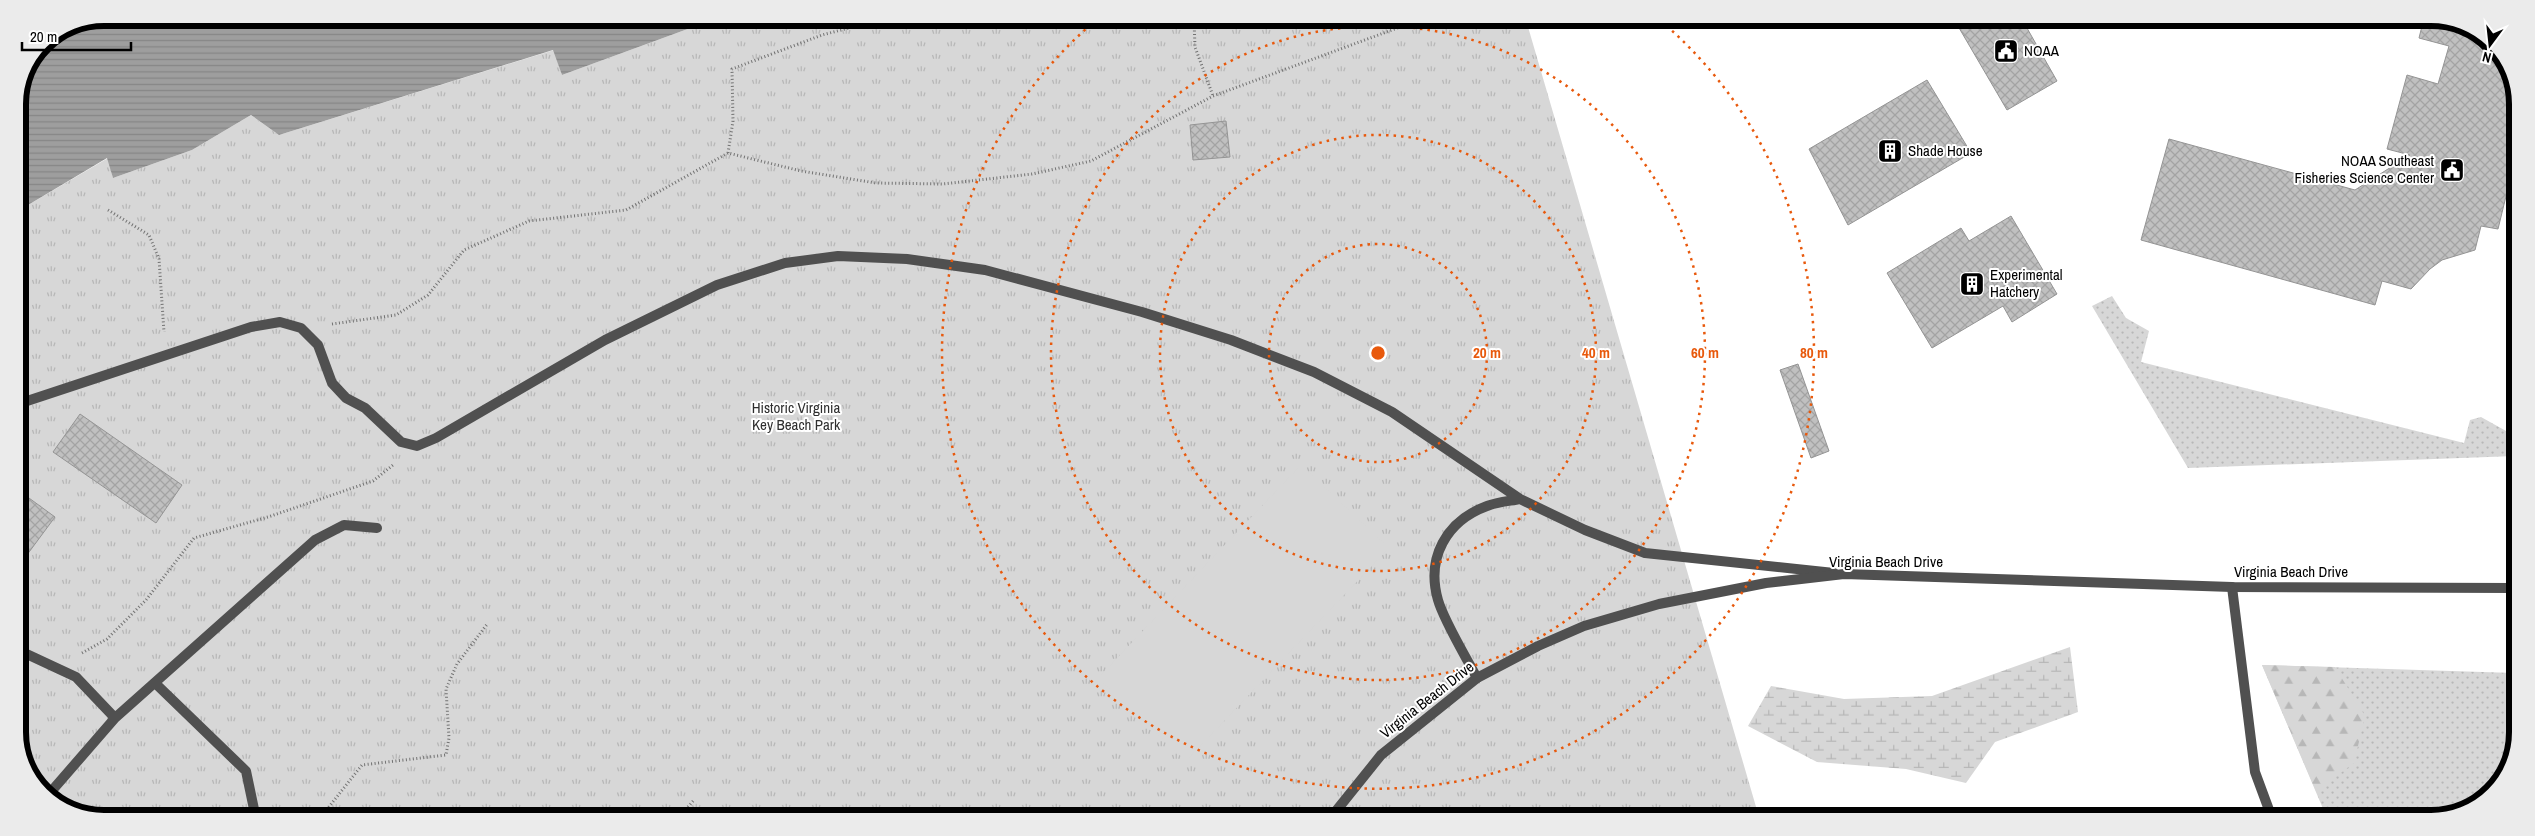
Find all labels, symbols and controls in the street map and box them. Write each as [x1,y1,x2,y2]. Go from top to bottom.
scale bar [22,20,131,52]
north arrow [2465,20,2515,70]
text: 20 m [30,26,57,47]
public building icon: NOAA [1993,38,2019,64]
place label: NOAA [2024,40,2060,61]
text: N [2480,48,2493,67]
building icon: Shade House [1877,138,1903,164]
place label: Shade House [1908,140,1983,161]
place label: NOAA Southeast Fisheries Science Center [2295,150,2435,188]
public building icon: NOAA Southeast Fisheries Science Center [2439,157,2465,183]
place label: Experimental Hatchery [1990,264,2062,302]
building icon: Experimental Hatchery [1959,271,1985,297]
text: 20 m [1473,342,1501,363]
text: 40 m [1582,342,1610,363]
text: 60 m [1691,342,1719,363]
text: 80 m [1800,342,1828,363]
centre of rings [1369,344,1387,362]
park label: Historic Virginia Key Beach Park [752,397,841,435]
street label: Virginia Beach Drive [1829,551,1943,572]
street label: Virginia Beach Drive [2234,561,2348,582]
street label: Virginia Beach Drive [1375,656,1478,743]

